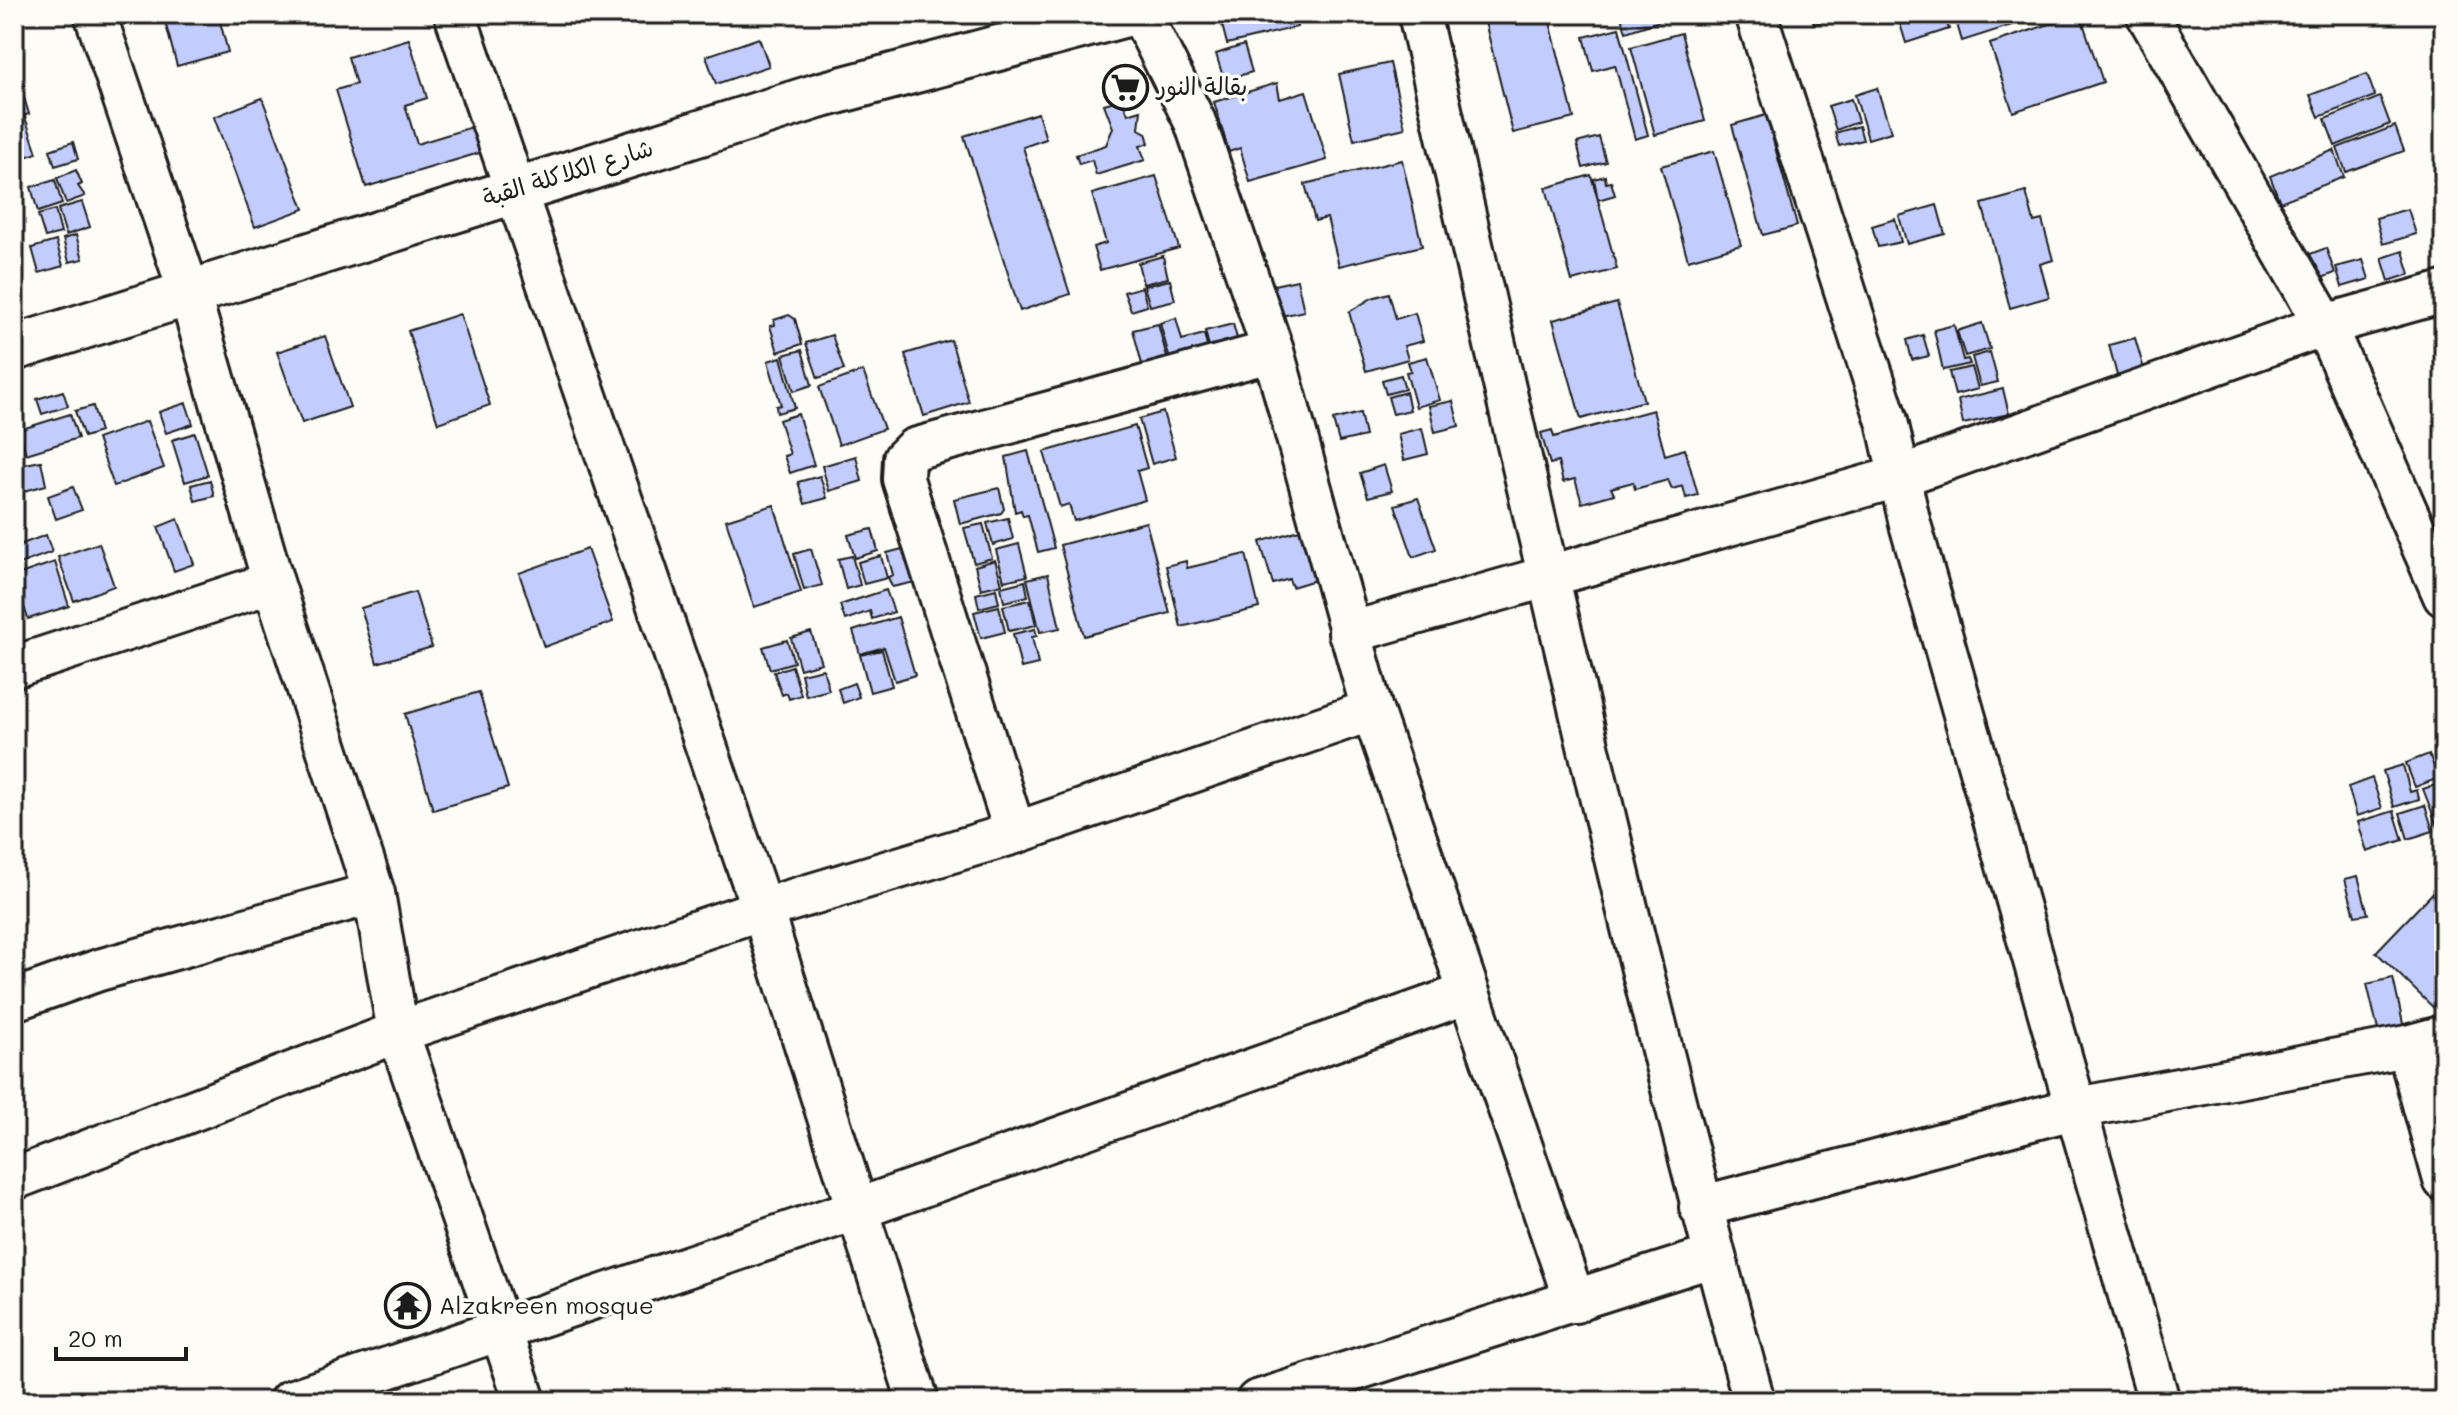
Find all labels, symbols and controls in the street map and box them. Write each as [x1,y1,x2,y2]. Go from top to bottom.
supermarket icon: بقالة النور [1102,63,1150,111]
place label: بقالة النور [1155,70,1248,103]
street label: شارع الكلاكلة القبة [478,131,658,215]
temple icon: Alzakreen mosque [384,1282,432,1330]
place label: Alzakreen mosque [439,1289,654,1320]
scale bar [56,1311,186,1361]
text: 20 m [68,1322,123,1353]

